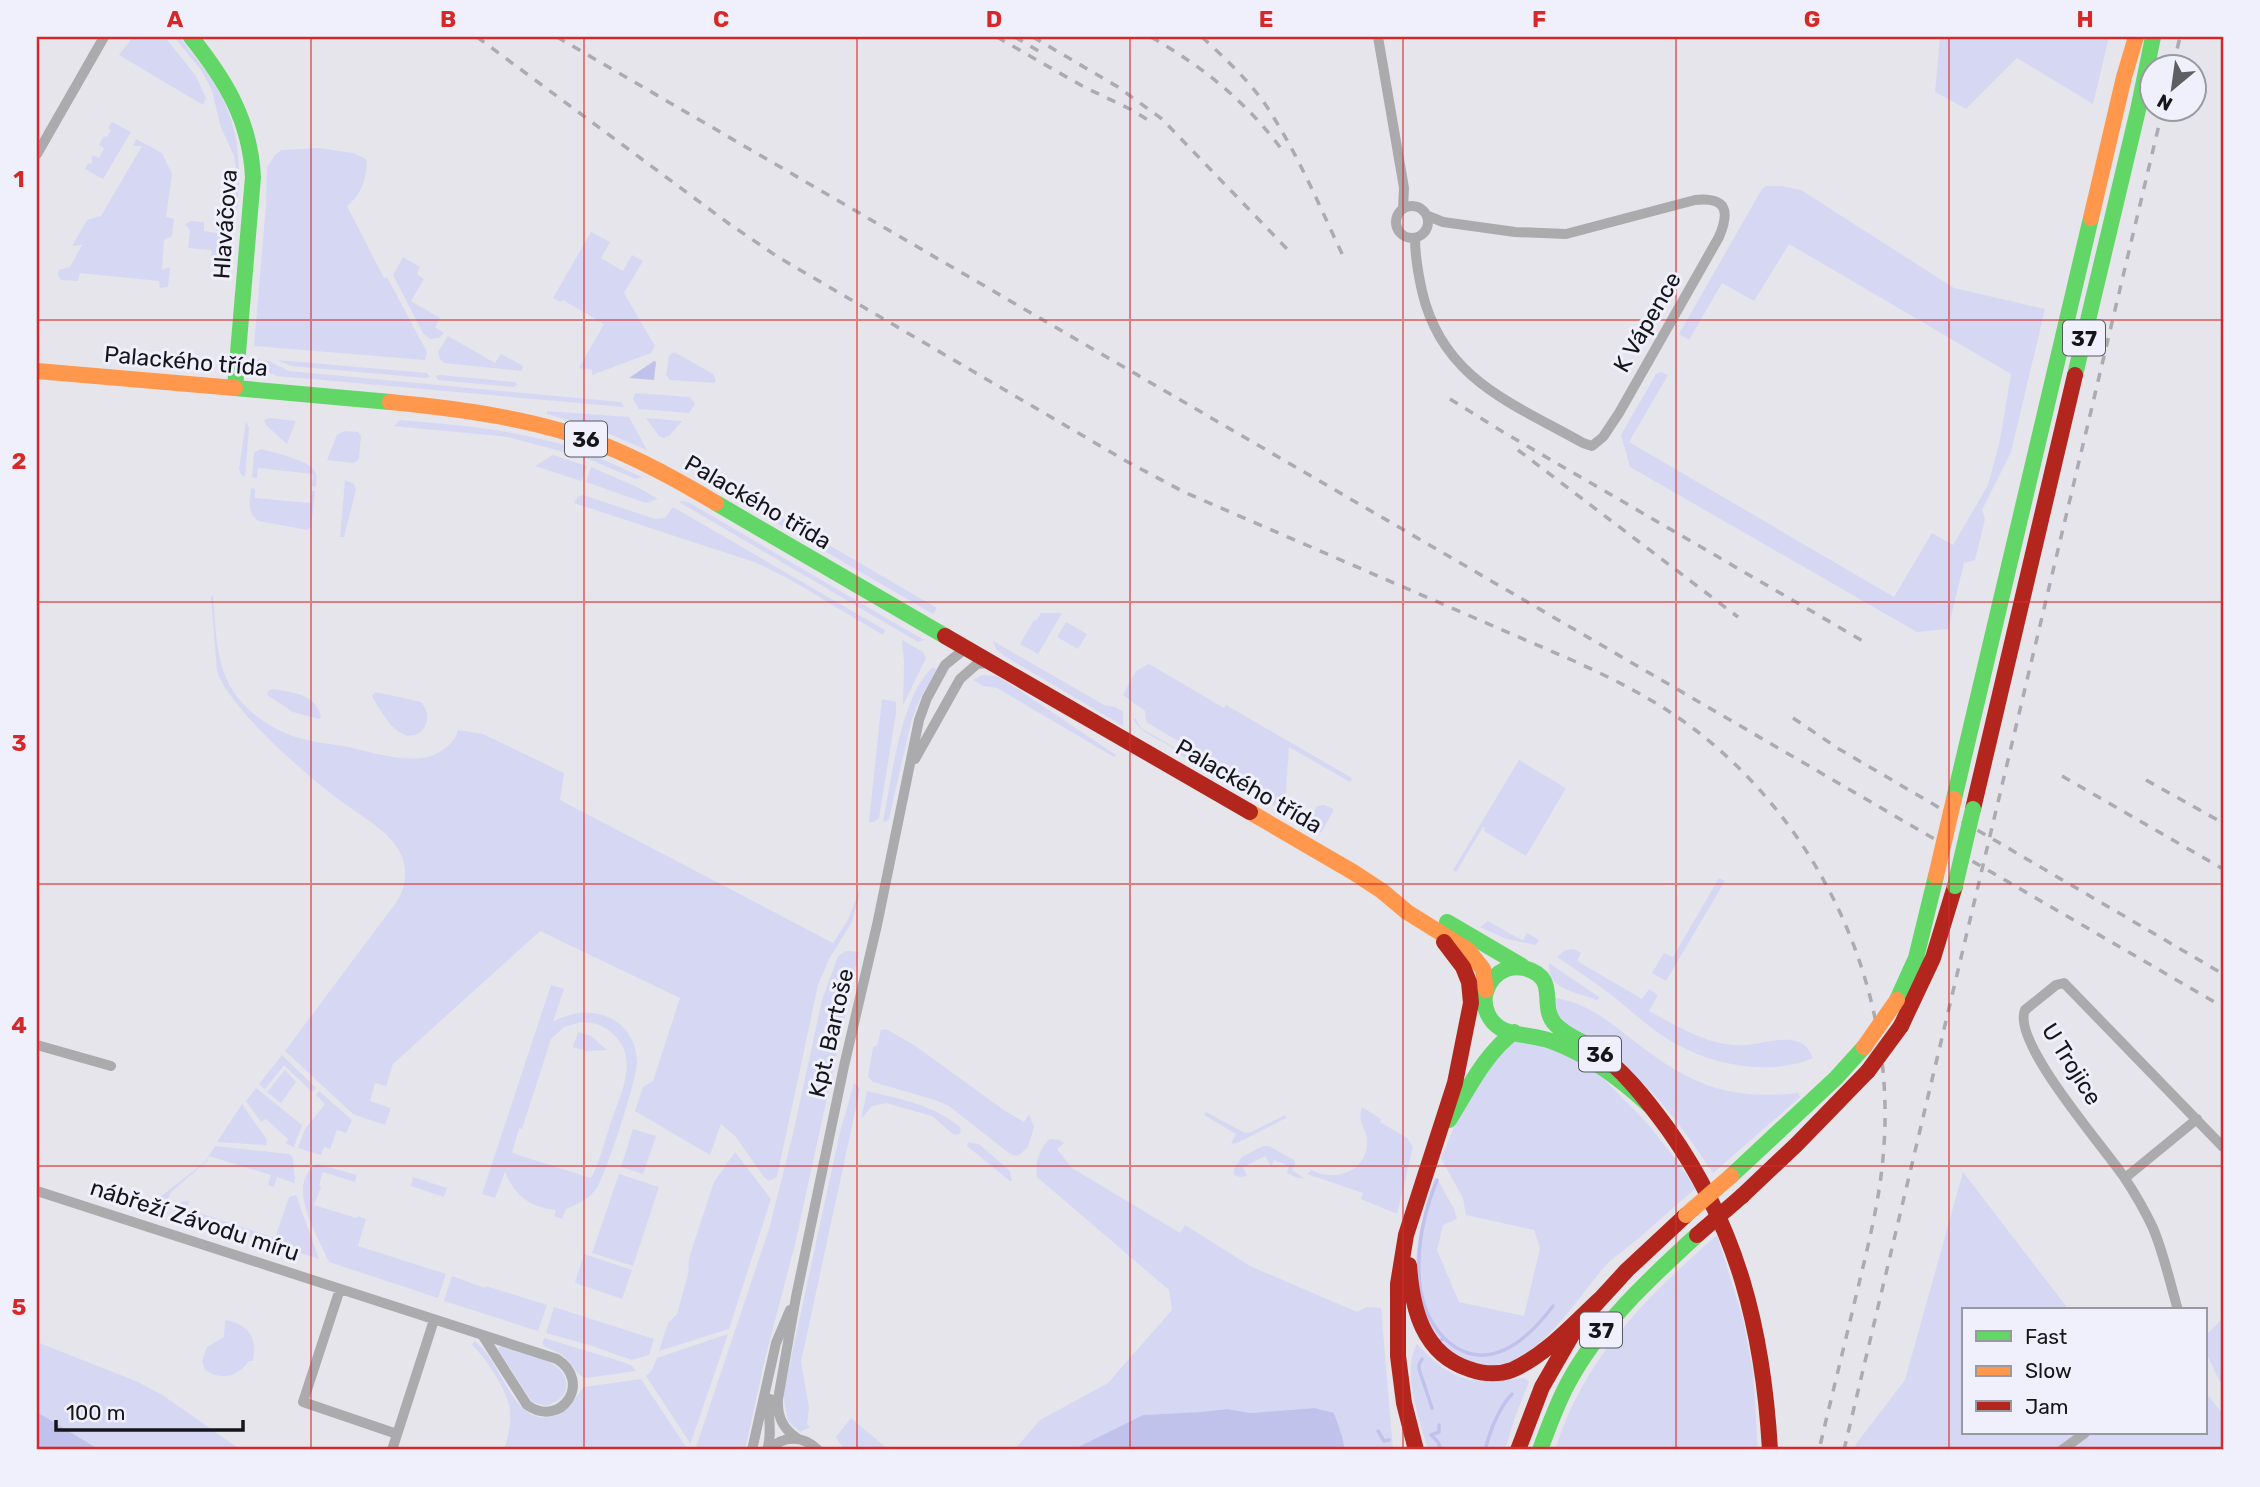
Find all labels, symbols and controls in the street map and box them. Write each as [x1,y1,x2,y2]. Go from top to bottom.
text: A [167,5,184,33]
text: B [440,5,456,33]
text: C [713,5,729,33]
text: D [986,5,1002,33]
text: E [1259,5,1273,33]
text: F [1532,5,1546,33]
text: G [1804,5,1820,33]
text: H [2076,5,2094,33]
north arrow [2138,52,2208,122]
text: N [2153,89,2177,116]
text: 1 [13,165,25,193]
street label: Hlaváčova [207,168,243,280]
street label: K Vápence [1607,267,1687,377]
road number: 37 [2063,320,2105,356]
street label: Palackého třída [103,340,269,382]
road number: 36 [565,422,607,457]
text: 2 [12,447,26,475]
street label: Palackého třída [680,449,836,555]
text: 3 [11,729,27,757]
street label: Palackého třída [1171,733,1327,839]
street label: Kpt. Bartoše [803,966,859,1100]
text: 4 [11,1011,27,1039]
street label: U Trojice [2036,1018,2108,1110]
road number: 36 [1579,1036,1621,1072]
street label: nábřeží Závodu míru [87,1173,303,1267]
text: 5 [12,1293,27,1321]
legend [1962,1308,2208,1434]
road number: 37 [1580,1312,1622,1348]
text: Fast [2025,1324,2067,1349]
text: Slow [2025,1358,2072,1383]
scale bar [56,1389,243,1433]
text: Jam [2025,1394,2069,1419]
text: 100 m [66,1400,125,1425]

